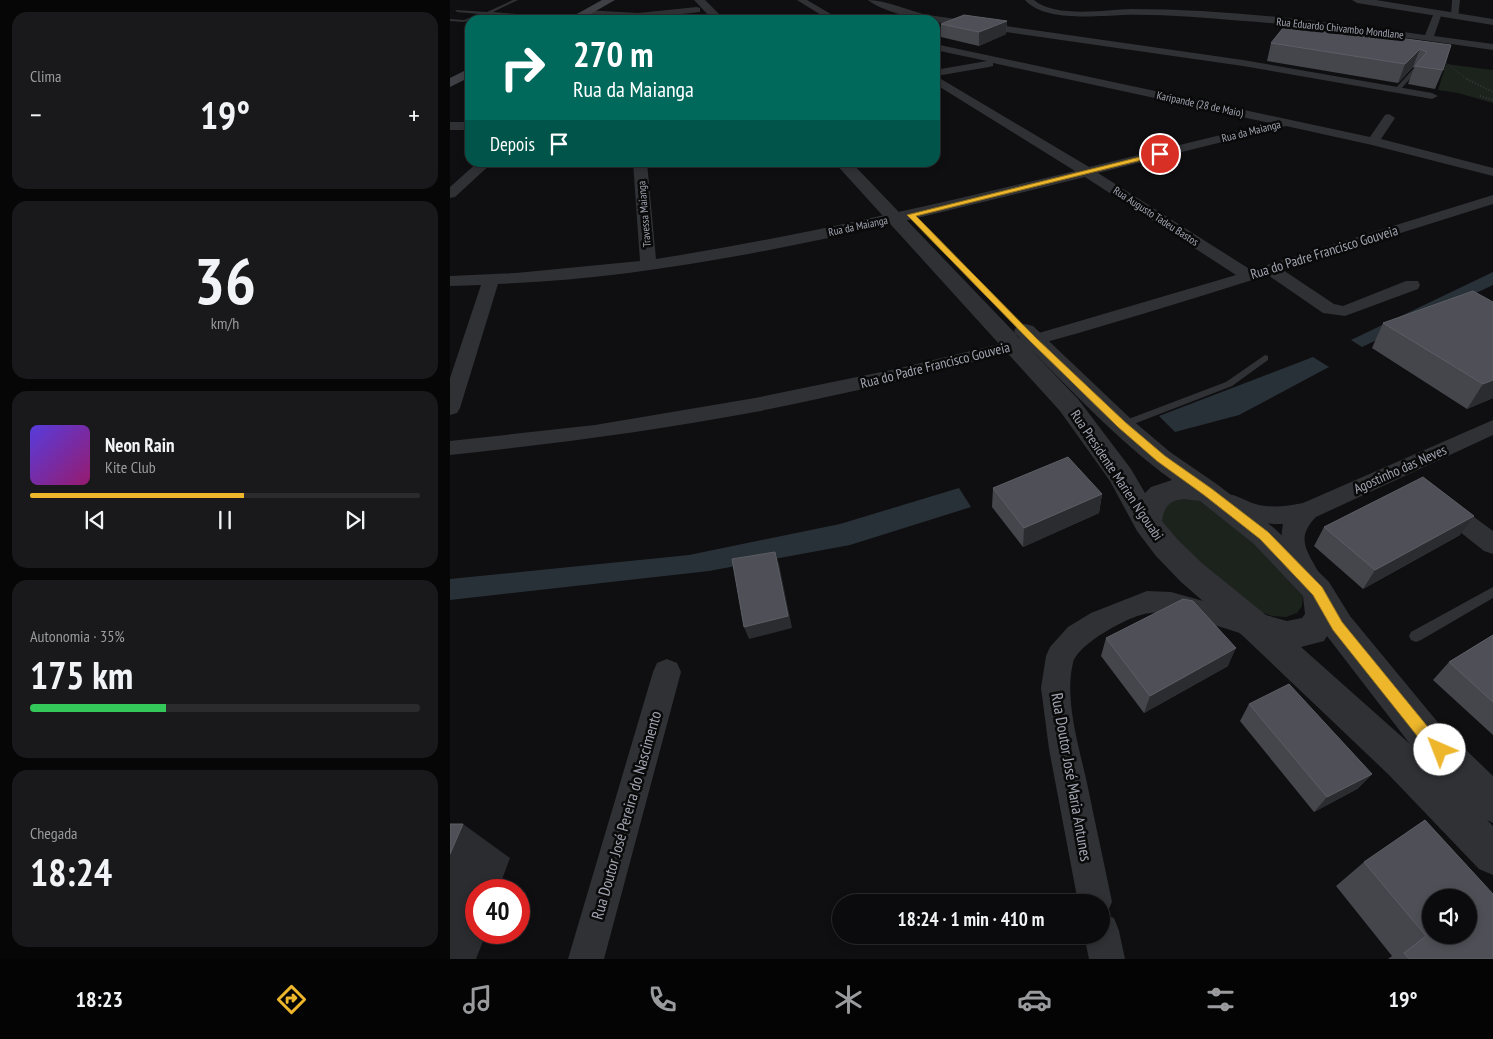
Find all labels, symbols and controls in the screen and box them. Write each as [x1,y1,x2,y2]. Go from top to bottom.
street label: Rua Eduardo Chivambo Mondlane [1276,14,1405,42]
text: 270 m [573,31,654,77]
icon: right [490,35,555,100]
text: Clima [30,66,61,86]
text: Rua da Maianga [573,75,694,103]
street label: Karipande (28 de Maio) [1155,88,1245,120]
text: 19° [200,90,250,139]
text: − [30,96,42,133]
text: + [408,96,420,133]
street label: Rua da Maianga [1220,117,1282,145]
icon: arrive [545,130,573,158]
text: Depois [490,132,535,156]
pin [1139,133,1181,175]
icon: arrive [1146,140,1174,168]
street label: Travessa Maianga [634,180,654,248]
street label: Rua Augusto Tadeu Bastos [1111,183,1202,249]
street label: Rua da Maianga [827,213,889,239]
street label: Rua do Padre Francisco Gouveia [1248,221,1400,283]
text: 36 [194,238,256,322]
text: km/h [211,313,239,333]
street label: Rua do Padre Francisco Gouveia [858,338,1012,392]
street label: Rua Presidente Marien N'gouabi [1067,406,1167,544]
text: Neon Rain [105,433,174,457]
street label: Agostinho das Neves [1351,440,1450,498]
text: Kite Club [105,457,156,477]
icon: previous [81,506,109,534]
icon: pause [211,506,239,534]
icon: next [341,506,369,534]
text: Autonomia · 35% [30,626,125,646]
text: 175 km [30,650,133,699]
street label: Rua Doutor José Maria Antunes [1047,691,1097,863]
street label: Rua Doutor José Pereira do Nascimento [587,708,665,922]
position arrow [1413,723,1465,775]
text: Chegada [30,823,78,843]
text: 18:24 [30,847,112,896]
speed limit sign: 40 [465,879,530,944]
map controls [1422,889,1477,944]
button: sound [1422,889,1477,944]
text: 18:24 · 1 min · 410 m [898,907,1044,931]
icon: directions [274,982,309,1017]
icon: music [460,982,495,1017]
icon: phone [645,982,680,1017]
icon: climate [831,982,866,1017]
icon: car [1017,982,1052,1017]
icon: filters [1203,982,1238,1017]
text: 18:23 [75,985,123,1013]
text: 19° [1388,985,1418,1013]

